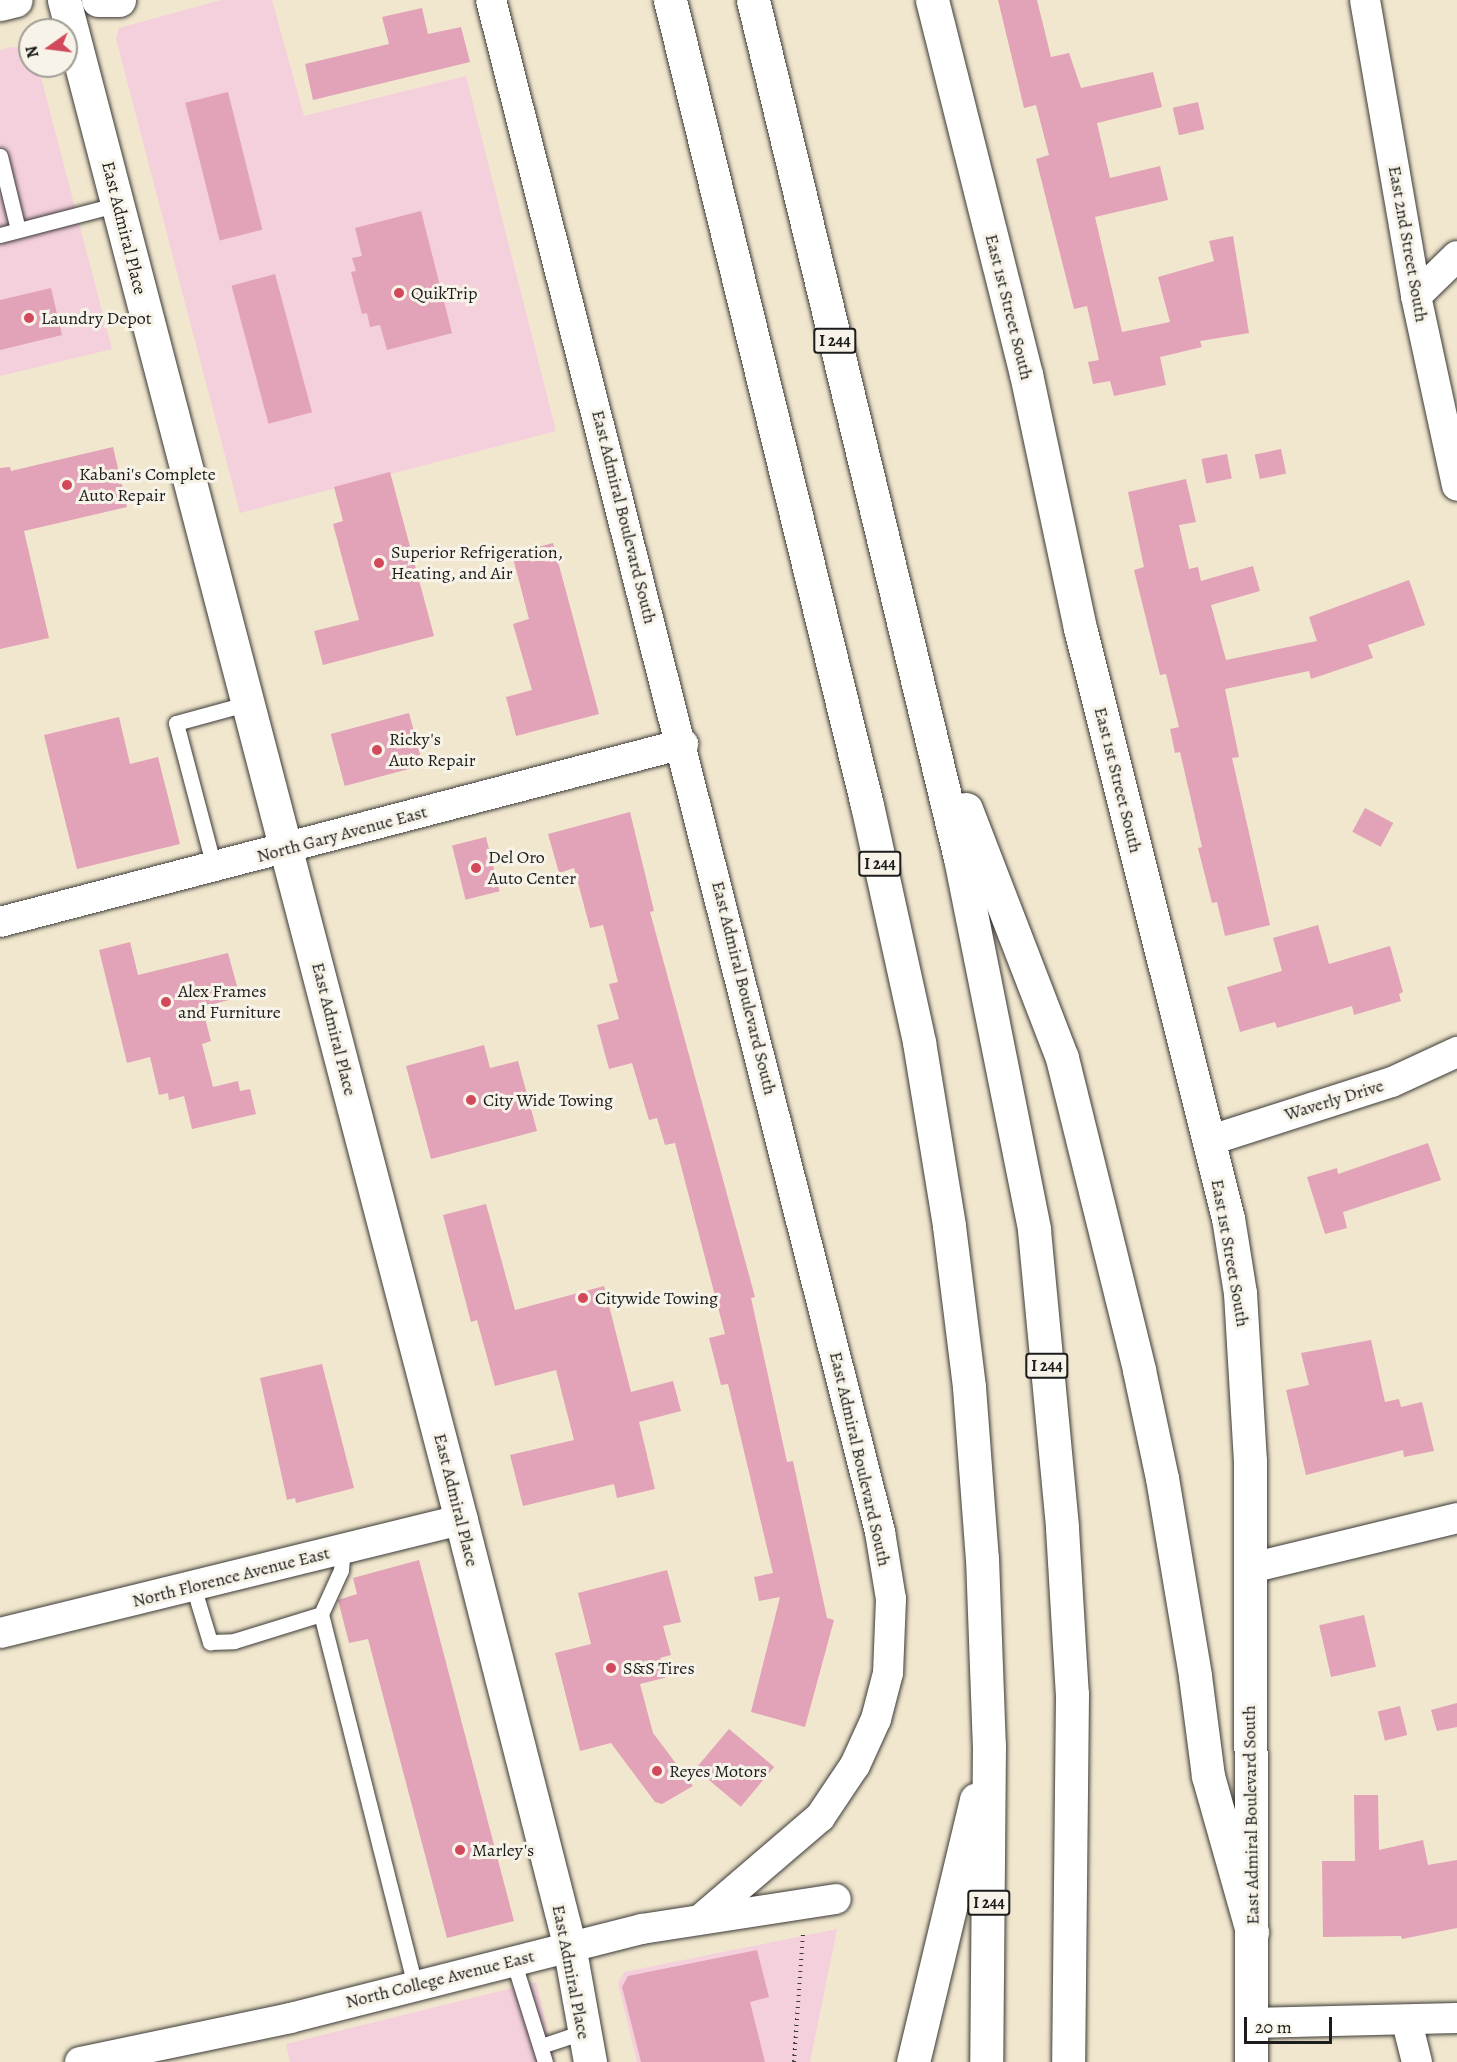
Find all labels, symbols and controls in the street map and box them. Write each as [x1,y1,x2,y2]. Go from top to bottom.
north arrow [18,18,78,78]
text: N [20,44,45,60]
street label: East Admiral Place [97,159,151,297]
street label: East 2nd Street South [1384,164,1432,324]
street label: East 1st Street South [980,232,1038,382]
place label: QuikTrip [411,282,478,304]
marker: QuikTrip [392,286,406,300]
place label: Laundry Depot [41,307,152,329]
marker: Laundry Depot [22,311,36,325]
road number: I 244 [812,328,858,354]
street label: East Admiral Boulevard South [587,408,661,626]
place label: Kabani's Complete Auto Repair [79,464,216,506]
marker: Kabani's Complete Auto Repair [60,478,74,492]
place label: Superior Refrigeration, Heating, and Air [391,542,563,584]
marker: Superior Refrigeration, Heating, and Air [372,556,386,570]
street label: East 1st Street South [1089,705,1147,855]
place label: Ricky's Auto Repair [389,729,476,771]
marker: Ricky's Auto Repair [370,743,384,757]
street label: North Gary Avenue East [254,801,430,867]
place label: Del Oro Auto Center [488,847,576,890]
road number: I 244 [858,851,902,877]
marker: Del Oro Auto Center [469,861,483,875]
street label: East Admiral Boulevard South [707,879,781,1097]
street label: East Admiral Place [307,960,361,1098]
place label: Alex Frames and Furniture [178,981,281,1024]
marker: Alex Frames and Furniture [159,995,173,1009]
street label: Waverly Drive [1282,1075,1386,1125]
place label: City Wide Towing [483,1089,613,1111]
marker: City Wide Towing [464,1093,478,1107]
street label: East 1st Street South [1206,1177,1254,1329]
place label: Citywide Towing [595,1287,718,1309]
marker: Citywide Towing [576,1291,590,1305]
street label: East Admiral Boulevard South [825,1350,895,1568]
road number: I 244 [1024,1353,1070,1379]
street label: East Admiral Place [429,1431,483,1569]
street label: North Florence Avenue East [130,1542,332,1612]
place label: S&S Tires [623,1657,695,1679]
marker: S&S Tires [604,1661,618,1675]
street label: East Admiral Boulevard South [1238,1705,1264,1925]
place label: Reyes Motors [669,1760,767,1782]
marker: Reyes Motors [650,1764,664,1778]
place label: Marley's [472,1839,534,1861]
marker: Marley's [453,1843,467,1857]
road number: I 244 [966,1890,1012,1916]
street label: East Admiral Place [547,1903,595,2041]
street label: North College Avenue East [343,1945,537,2013]
scale bar [1247,2005,1336,2043]
text: 20 m [1255,2015,1292,2039]

